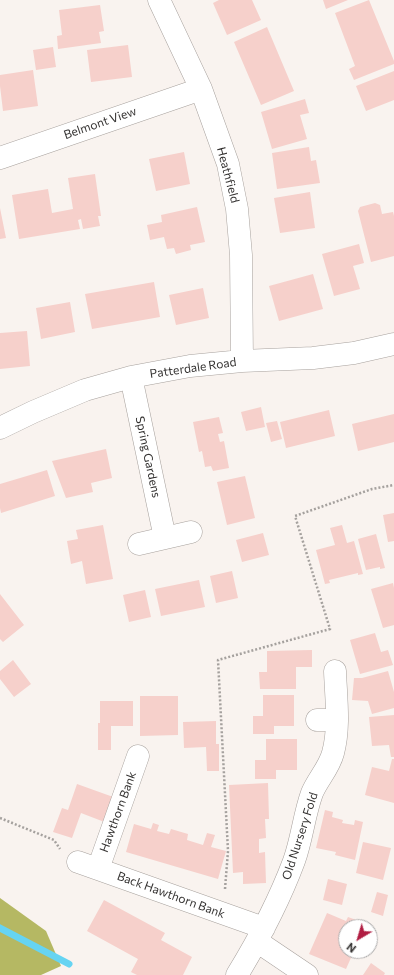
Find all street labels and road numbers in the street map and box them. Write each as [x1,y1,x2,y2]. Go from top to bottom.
street label: Belmont View [62,104,138,142]
street label: Heathfield [214,145,242,205]
street label: Patterdale Road [149,355,237,381]
street label: Spring Gardens [132,415,164,499]
street label: Hawthorn Bank [97,770,139,854]
street label: Old Nursery Fold [279,790,321,882]
street label: Back Hawthorn Bank [115,869,227,921]

